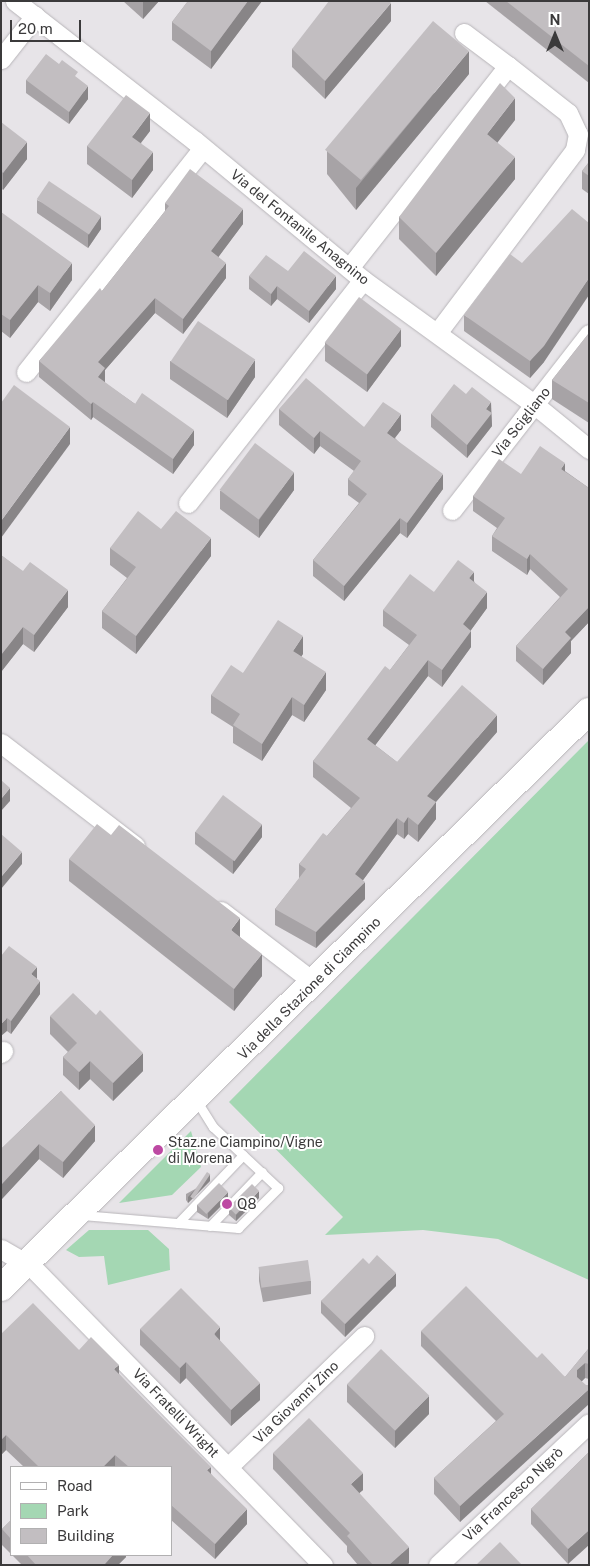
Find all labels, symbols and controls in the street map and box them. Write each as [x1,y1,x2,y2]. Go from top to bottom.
scale bar [12,10,84,42]
north arrow [530,10,580,60]
text: N [550,12,560,28]
text: 20 m [18,20,53,37]
street label: Via del Fontanile Anagnino [227,166,373,288]
street label: Via Scigliano [488,384,554,460]
street label: Via della Stazione di Ciampino [234,913,384,1063]
place label: Staz.ne Ciampino/Vigne di Morena [168,1134,323,1166]
marker: Staz.ne Ciampino/Vigne di Morena [152,1144,164,1156]
place label: Q8 [237,1196,257,1212]
marker: Q8 [221,1198,233,1210]
street label: Via Giovanni Zino [250,1357,342,1447]
street label: Via Fratelli Wright [129,1365,223,1461]
street label: Via Francesco Nigrò [459,1443,567,1545]
legend [10,1466,172,1556]
text: Road [57,1477,93,1494]
text: Park [57,1502,89,1519]
text: Building [57,1527,115,1544]

